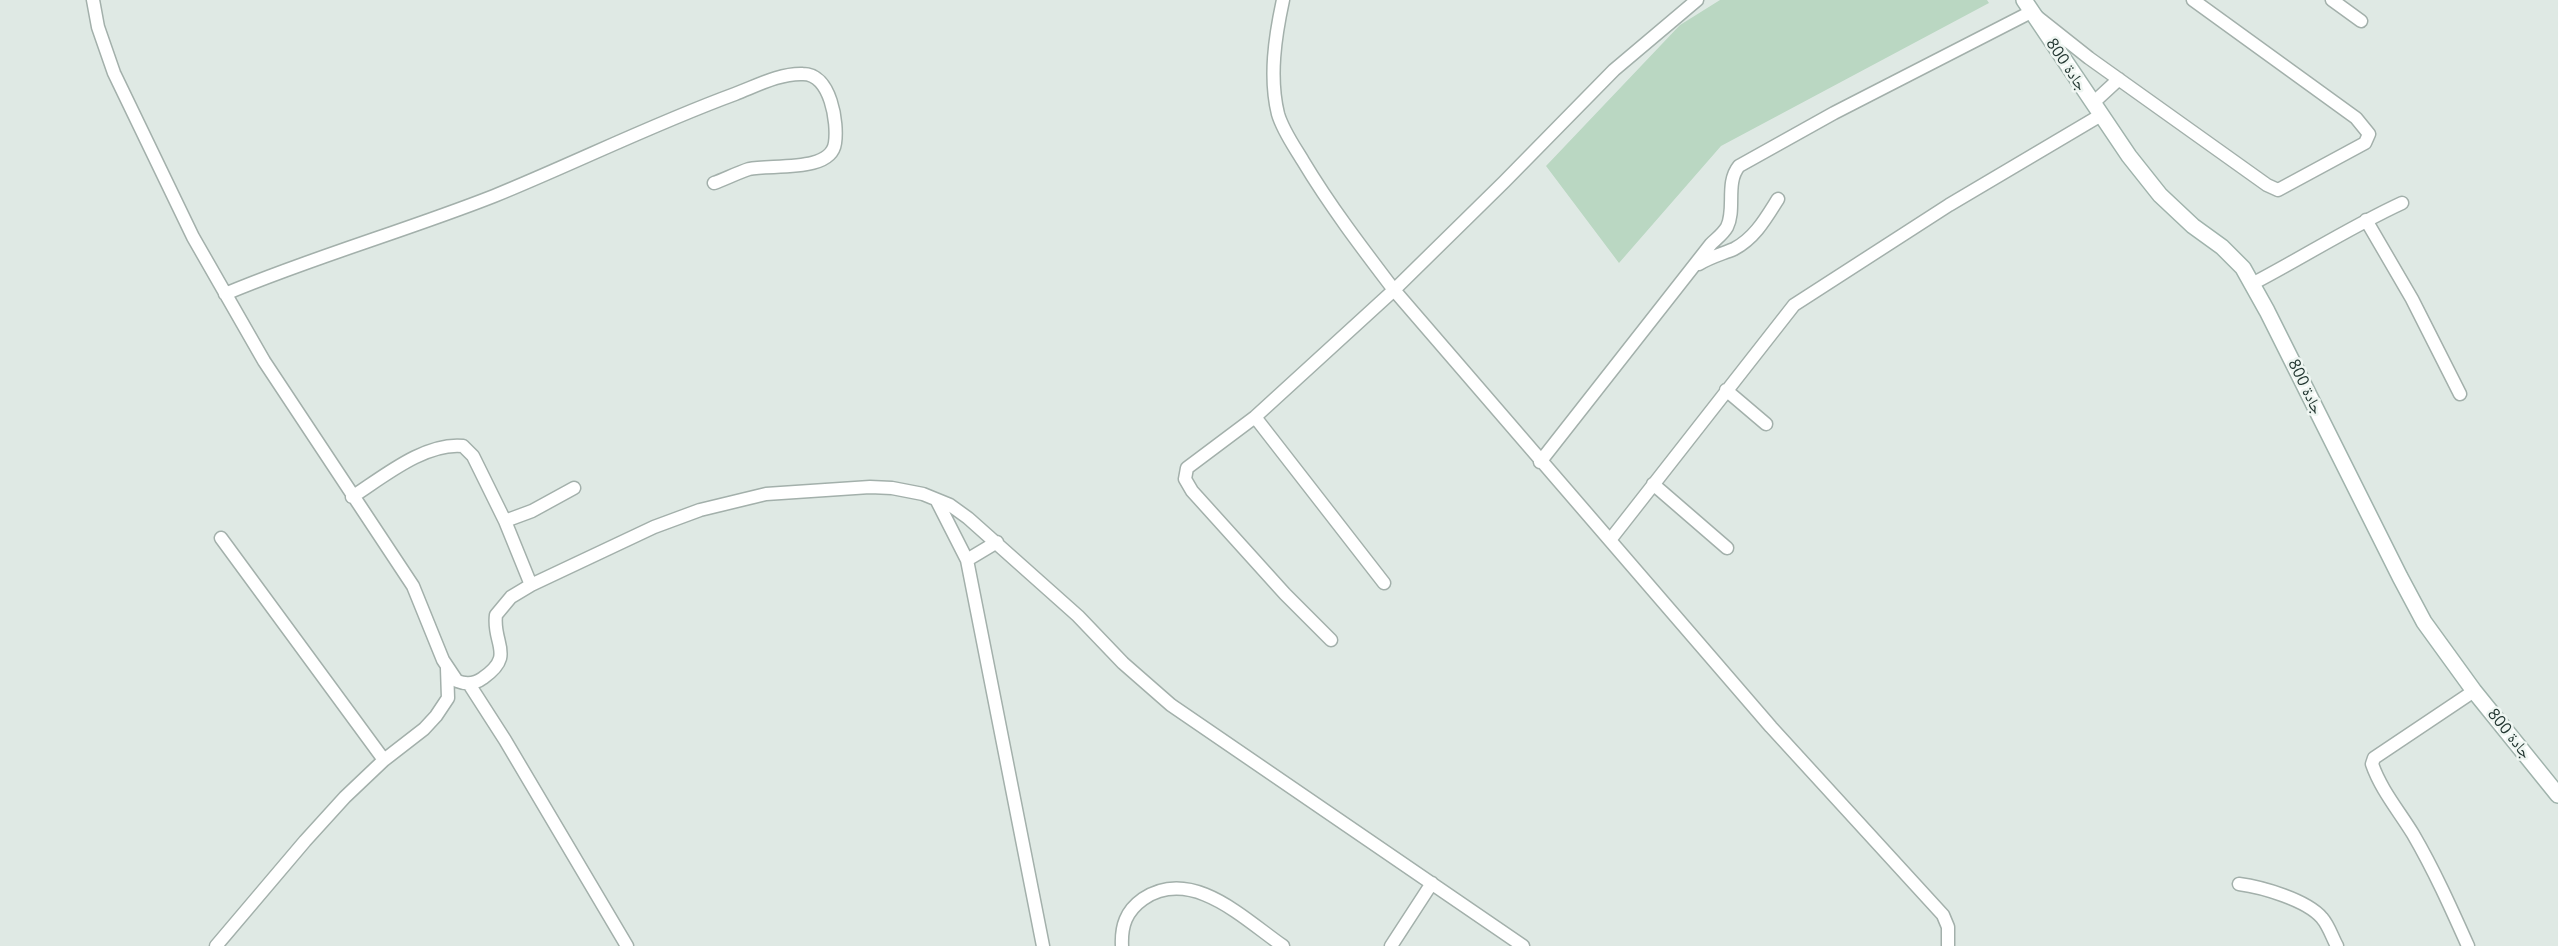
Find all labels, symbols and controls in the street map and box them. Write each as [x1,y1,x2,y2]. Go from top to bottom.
street label: جادة 800 [2042,35,2090,95]
street label: جادة 800 [2283,356,2327,418]
street label: جادة 800 [2483,705,2535,763]

